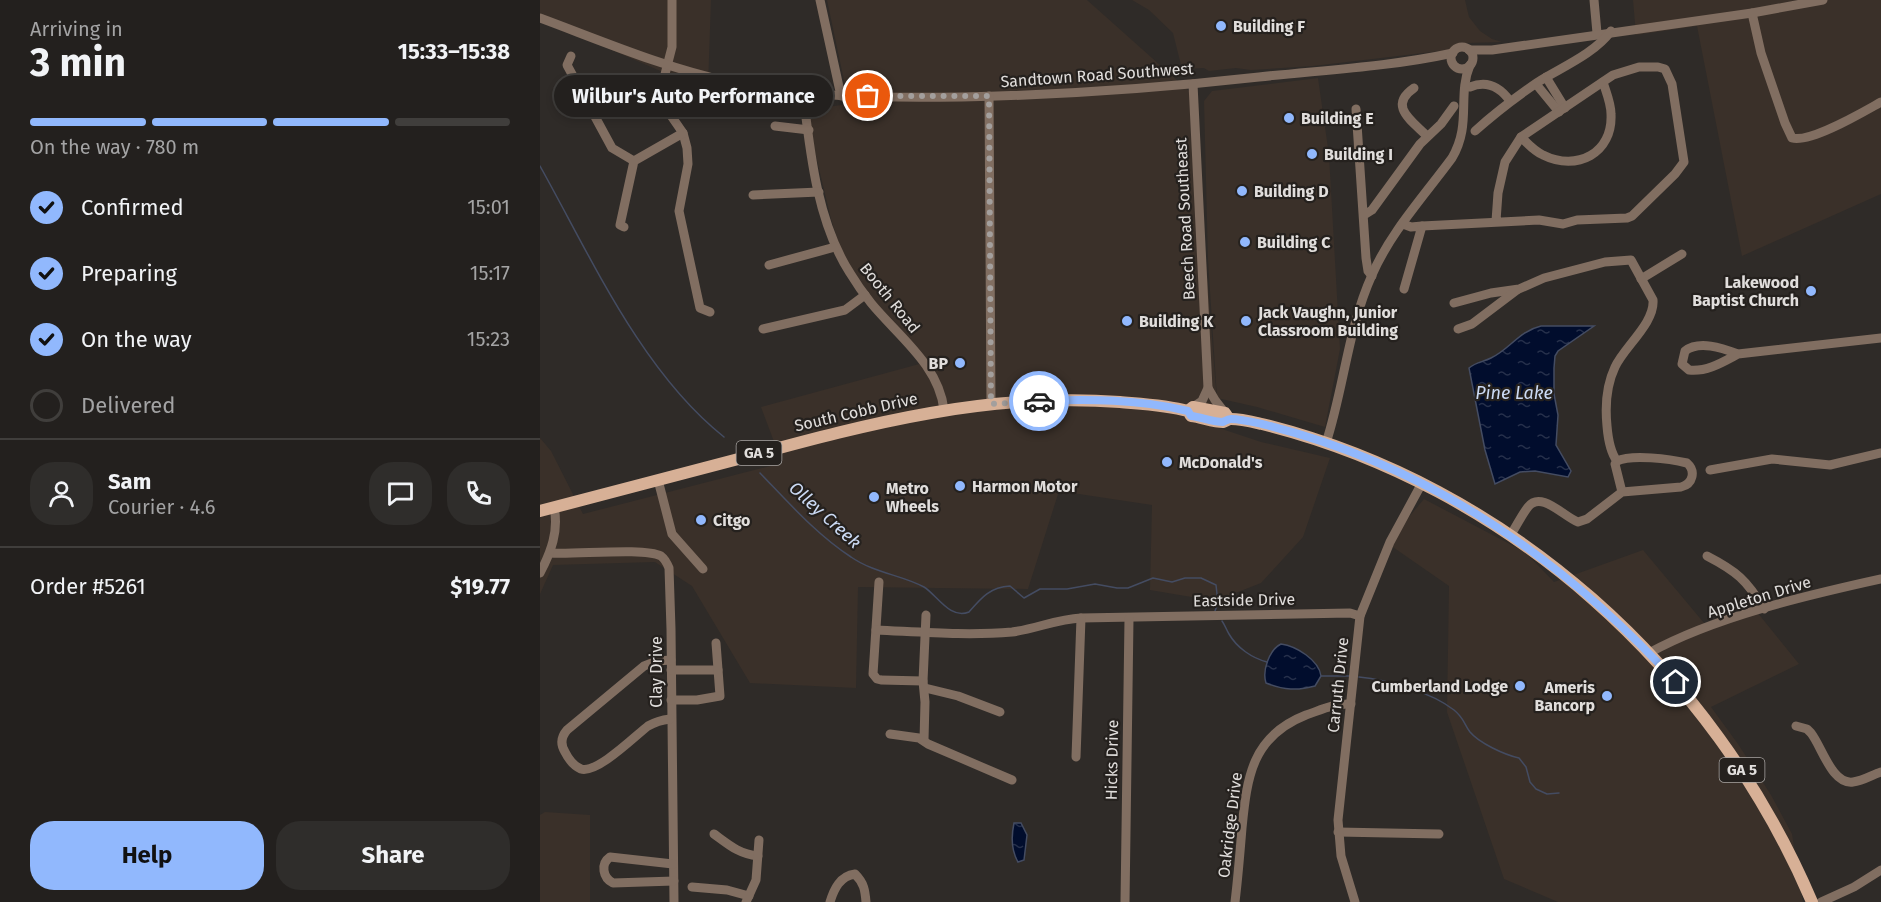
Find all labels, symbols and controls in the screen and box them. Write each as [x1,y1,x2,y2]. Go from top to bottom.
text: Arriving in [30,17,123,41]
place label: Building F [1233,17,1305,36]
marker: Building F [1214,19,1228,33]
text: 15:33–15:38 [398,38,510,65]
text: 3 min [30,40,126,86]
street label: Sandtown Road Southwest [1000,59,1194,91]
pin [842,70,893,121]
callout: Wilbur's Auto Performance [553,75,832,117]
icon: bag [851,79,884,112]
text: Wilbur's Auto Performance [572,84,815,108]
place label: Building E [1301,109,1374,128]
marker: Building E [1282,111,1296,125]
text: On the way · 780 m [30,135,199,159]
street label: Beech Road Southeast [1171,137,1199,301]
place label: Building I [1324,145,1393,164]
marker: Building I [1305,147,1319,161]
place label: Building D [1254,182,1329,201]
marker: Building D [1235,184,1249,198]
icon: check [30,191,63,224]
text: Confirmed [81,194,184,221]
text: 15:01 [467,195,510,219]
place label: Building C [1257,233,1331,252]
marker: Building C [1238,235,1252,249]
icon: check [30,257,63,290]
street label: Booth Road [856,259,924,337]
text: Preparing [81,260,177,287]
text: 15:17 [470,261,510,285]
place label: Lakewood Baptist Church [1692,273,1799,310]
marker: Lakewood Baptist Church [1804,284,1818,298]
place label: Jack Vaughn, Junior Classroom Building [1257,303,1398,340]
place label: Building K [1139,312,1214,331]
marker: Building K [1120,314,1134,328]
marker: Jack Vaughn, Junior Classroom Building [1239,314,1253,328]
icon: check [30,323,63,356]
text: On the way [81,326,192,353]
text: 15:23 [467,327,510,351]
place label: BP [929,354,948,373]
marker: BP [953,356,967,370]
courier [1009,371,1069,431]
water label: Pine Lake [1475,382,1553,404]
icon: car [1023,385,1056,418]
street label: South Cobb Drive [793,389,919,435]
text: Delivered [81,392,176,419]
road number: GA 5 [736,441,782,465]
place label: McDonald's [1179,453,1263,472]
marker: McDonald's [1160,455,1174,469]
button: person [30,462,93,525]
button: chat [369,462,432,525]
button: phone [447,462,510,525]
text: Sam [108,468,151,495]
water label: Olley Creek [784,477,866,553]
place label: Harmon Motor [972,477,1078,496]
place label: Metro Wheels [886,479,939,516]
marker: Harmon Motor [953,479,967,493]
marker: Metro Wheels [867,490,881,504]
text: Courier · 4.6 [108,495,215,519]
place label: Citgo [713,511,750,530]
marker: Citgo [694,513,708,527]
street label: Appleton Drive [1705,572,1813,622]
text: Order #5261 [30,573,146,600]
text: $19.77 [450,573,510,600]
street label: Eastside Drive [1193,590,1295,610]
street label: Clay Drive [647,636,666,708]
street label: Carruth Drive [1324,636,1352,734]
pin [1650,656,1701,707]
icon: home [1659,665,1692,698]
place label: Cumberland Lodge [1371,677,1508,696]
place label: Ameris Bancorp [1534,678,1595,715]
marker: Cumberland Lodge [1513,679,1527,693]
marker: Ameris Bancorp [1600,689,1614,703]
street label: Hicks Drive [1102,720,1122,800]
road number: GA 5 [1720,758,1764,782]
street label: Oakridge Drive [1214,771,1246,879]
button: Help [30,821,264,890]
button: Share [276,821,510,890]

